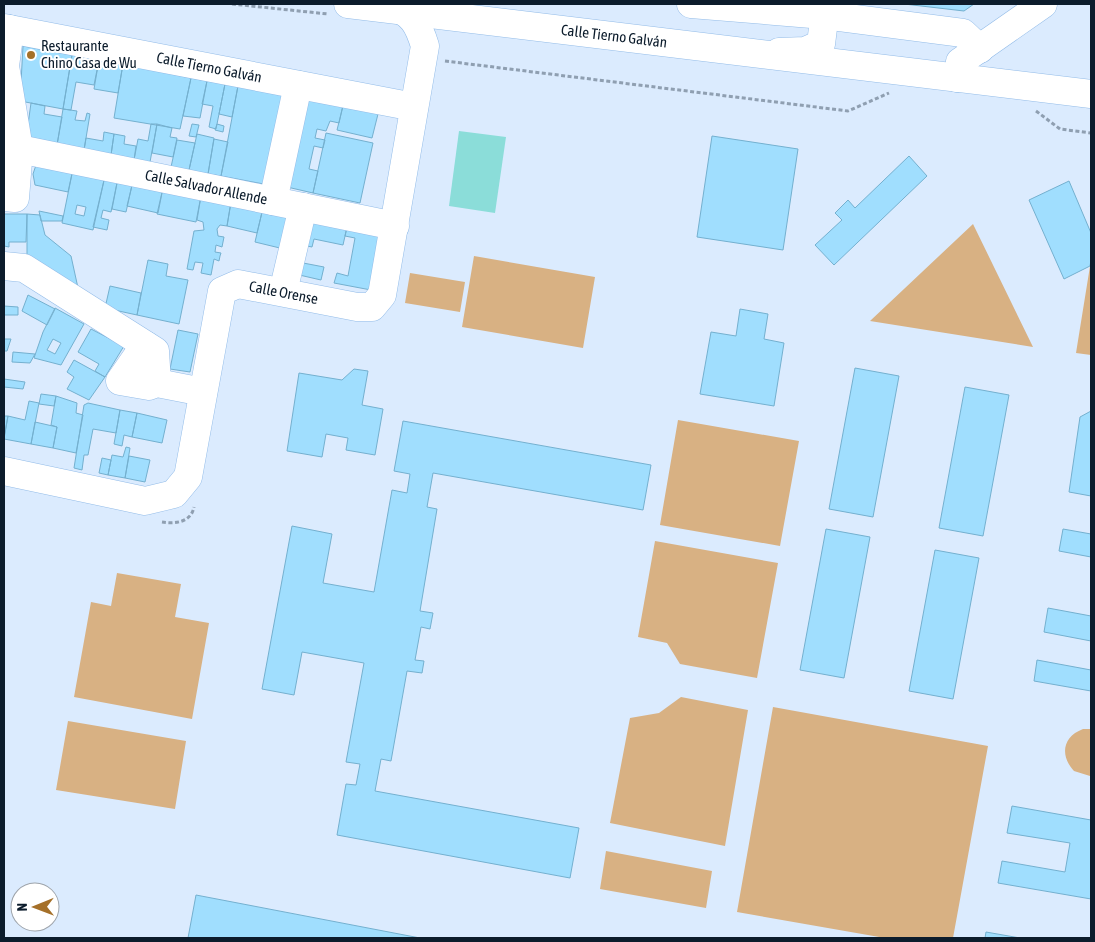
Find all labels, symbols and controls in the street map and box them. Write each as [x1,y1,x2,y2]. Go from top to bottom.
street label: Calle Tierno Galván [560,21,668,51]
place label: Restaurante Chino Casa de Wu [41,37,137,71]
marker: Restaurante Chino Casa de Wu [25,49,37,61]
street label: Calle Tierno Galván [155,49,263,86]
street label: Calle Salvador Allende [144,166,269,208]
street label: Calle Orense [248,277,320,307]
north arrow [10,882,60,932]
text: N [14,903,30,911]

